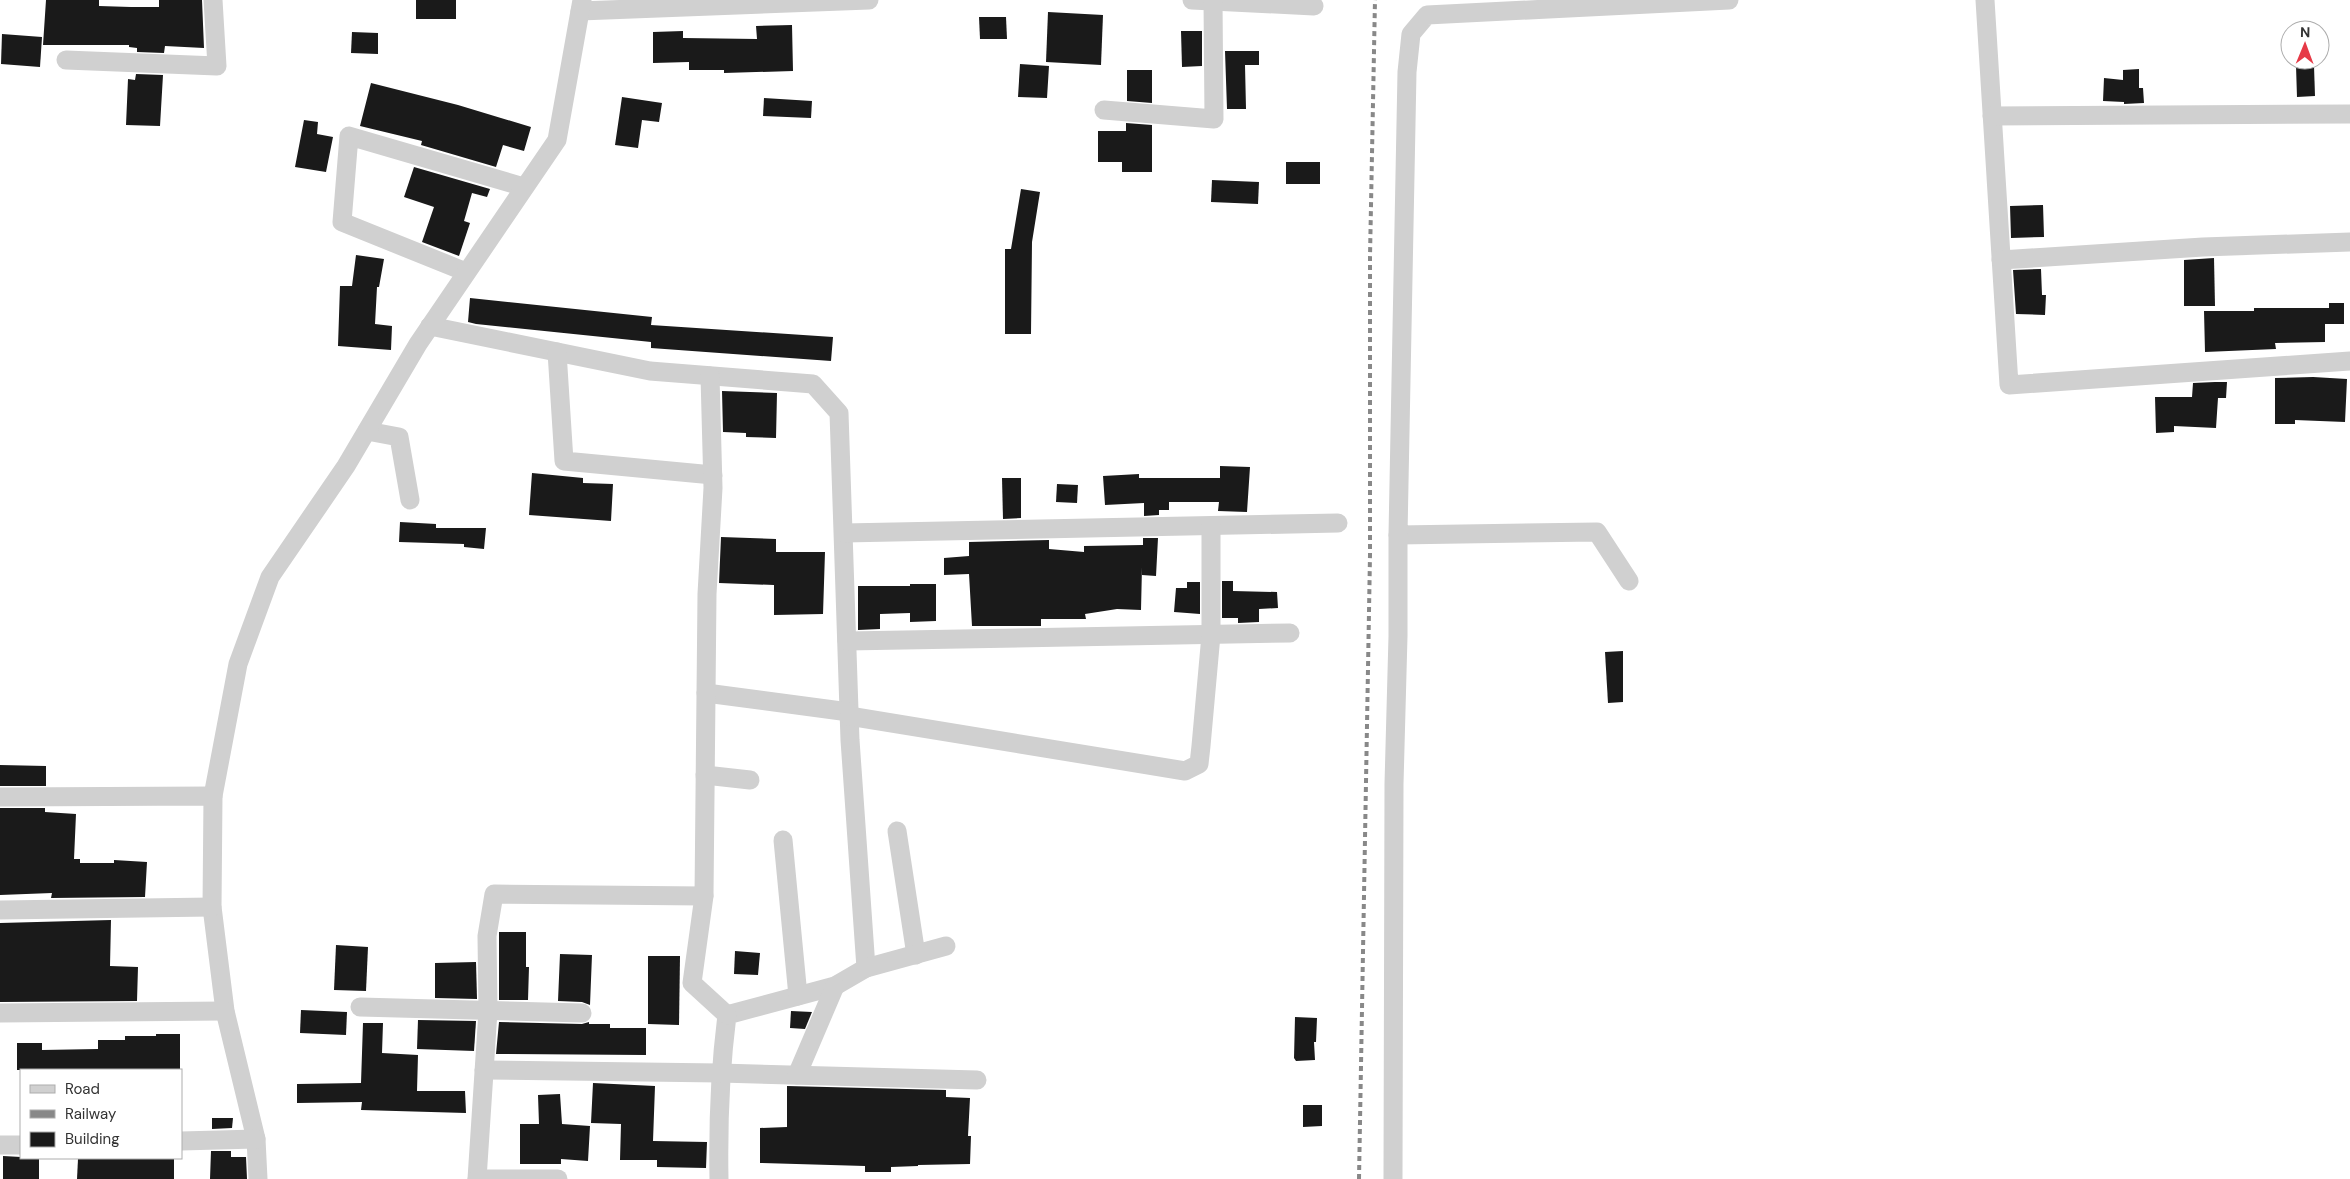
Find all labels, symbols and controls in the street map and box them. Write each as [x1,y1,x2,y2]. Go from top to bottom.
north arrow [2280,20,2330,70]
text: N [2300,23,2310,41]
legend [20,1069,182,1159]
text: Road [65,1079,100,1099]
text: Railway [65,1104,117,1124]
text: Building [65,1129,120,1149]

